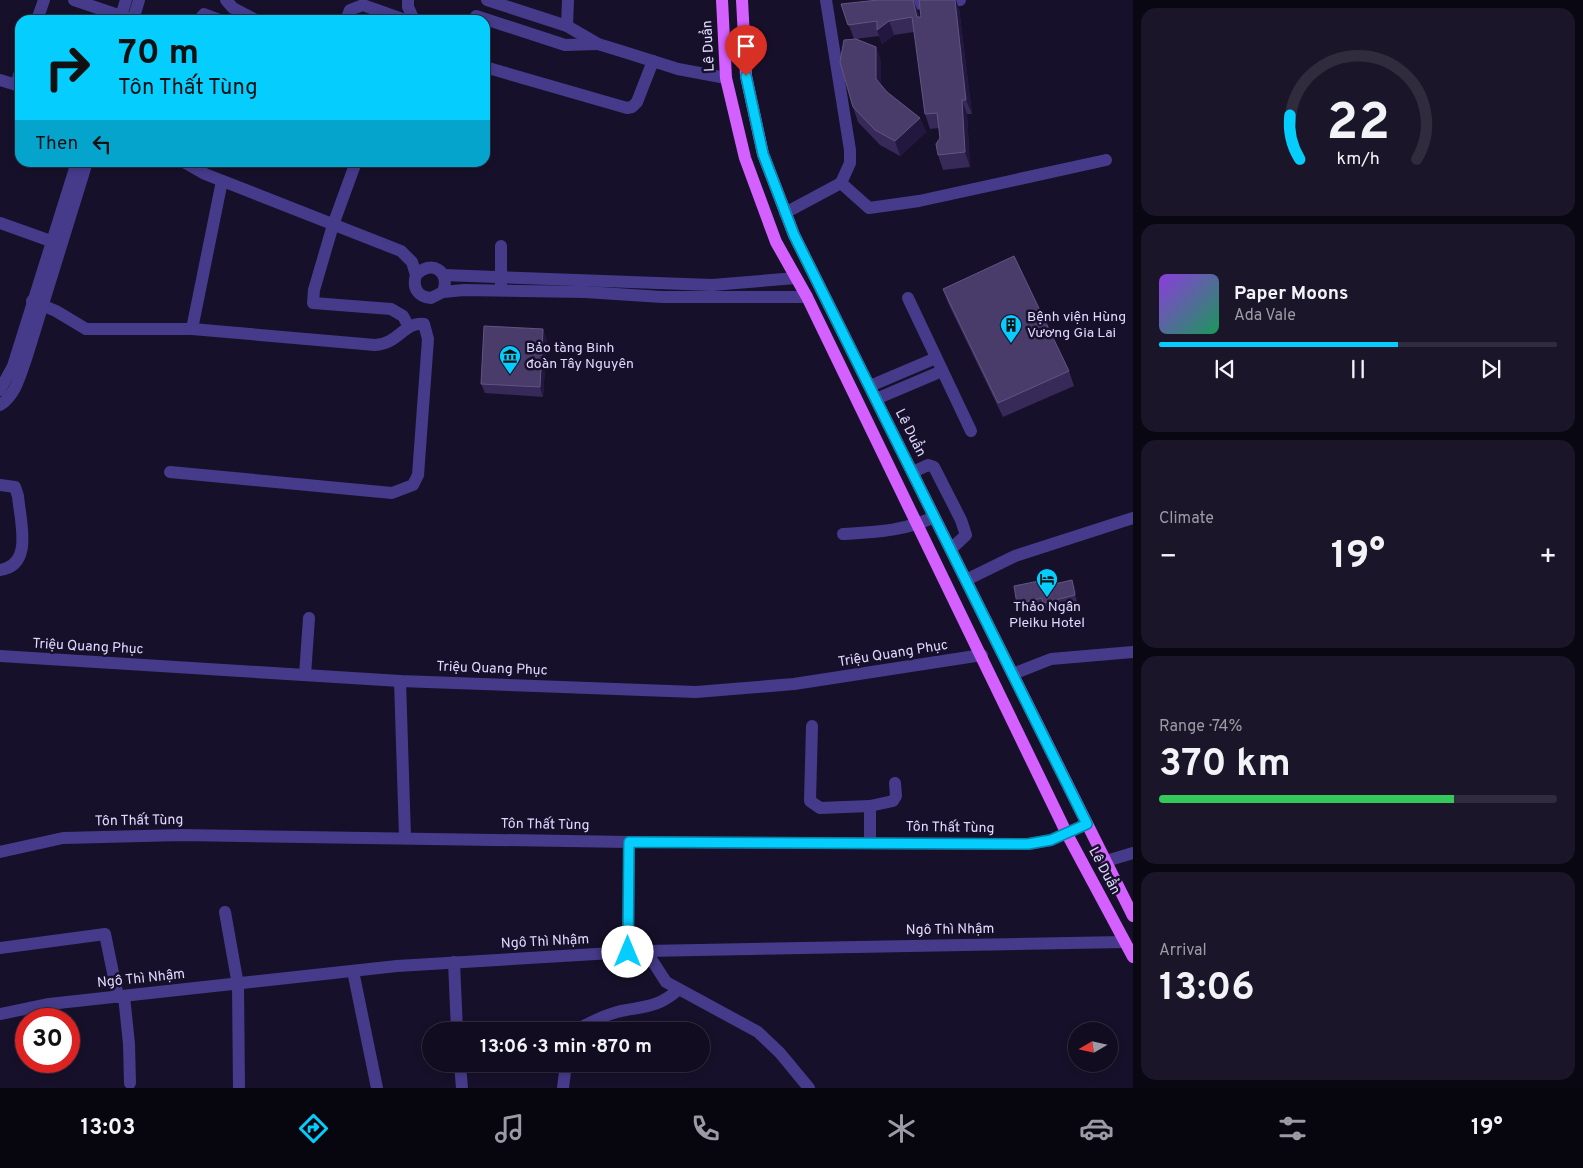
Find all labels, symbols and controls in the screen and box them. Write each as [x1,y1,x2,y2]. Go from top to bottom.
street label: Lê Duẩn [698,20,719,72]
pin [725,25,767,76]
text: 70 m [118,32,199,76]
icon: arrive [732,32,760,60]
icon: right [35,35,100,100]
text: Tôn Thất Tùng [118,75,258,102]
text: 22 [1326,92,1390,158]
icon: left [88,130,116,158]
text: Then [35,132,78,156]
text: km/h [1336,148,1380,171]
text: Paper Moons [1234,282,1348,306]
text: Ada Vale [1234,306,1296,326]
place label: Bệnh viện Hùng Vương Gia Lai [1027,309,1126,342]
building icon: Bệnh viện Hùng Vương Gia Lai [999,313,1023,344]
place label: Bảo tàng Binh đoàn Tây Nguyên [526,340,634,373]
museum icon: Bảo tàng Binh đoàn Tây Nguyên [498,344,522,375]
icon: previous [1211,355,1239,383]
icon: pause [1344,355,1372,383]
icon: next [1477,355,1505,383]
street label: Lê Duẩn [891,406,930,460]
text: Climate [1159,509,1214,529]
text: 19° [1331,533,1385,582]
text: − [1159,540,1177,576]
text: + [1539,540,1557,576]
hotel icon: Thảo Ngân Pleiku Hotel [1035,567,1059,598]
place label: Thảo Ngân Pleiku Hotel [1009,599,1085,632]
street label: Triệu Quang Phục [32,636,144,658]
street label: Triệu Quang Phục [837,637,949,671]
street label: Triệu Quang Phục [436,659,548,679]
text: Range · 74% [1159,717,1242,737]
text: 370 km [1159,741,1291,790]
street label: Tôn Thất Tùng [94,812,184,830]
street label: Tôn Thất Tùng [500,816,590,834]
street label: Tôn Thất Tùng [905,819,995,837]
street label: Lê Duẩn [1084,844,1124,898]
street label: Ngô Thì Nhậm [906,921,994,939]
position arrow [601,925,653,977]
street label: Ngô Thì Nhậm [500,931,590,953]
text: Arrival [1159,941,1207,961]
text: 13:06 [1159,965,1255,1014]
street label: Ngô Thì Nhậm [96,966,186,992]
speed limit sign: 30 [15,1008,80,1073]
north arrow [1068,1022,1118,1072]
map controls [1068,1022,1118,1072]
text: 13:06 · 3 min · 870 m [480,1035,652,1059]
icon: directions [296,1111,331,1146]
icon: music [492,1111,527,1146]
icon: phone [688,1111,723,1146]
icon: climate [884,1111,919,1146]
icon: car [1079,1111,1114,1146]
icon: filters [1275,1111,1310,1146]
text: 13:03 [80,1115,135,1142]
text: 19° [1471,1115,1503,1142]

